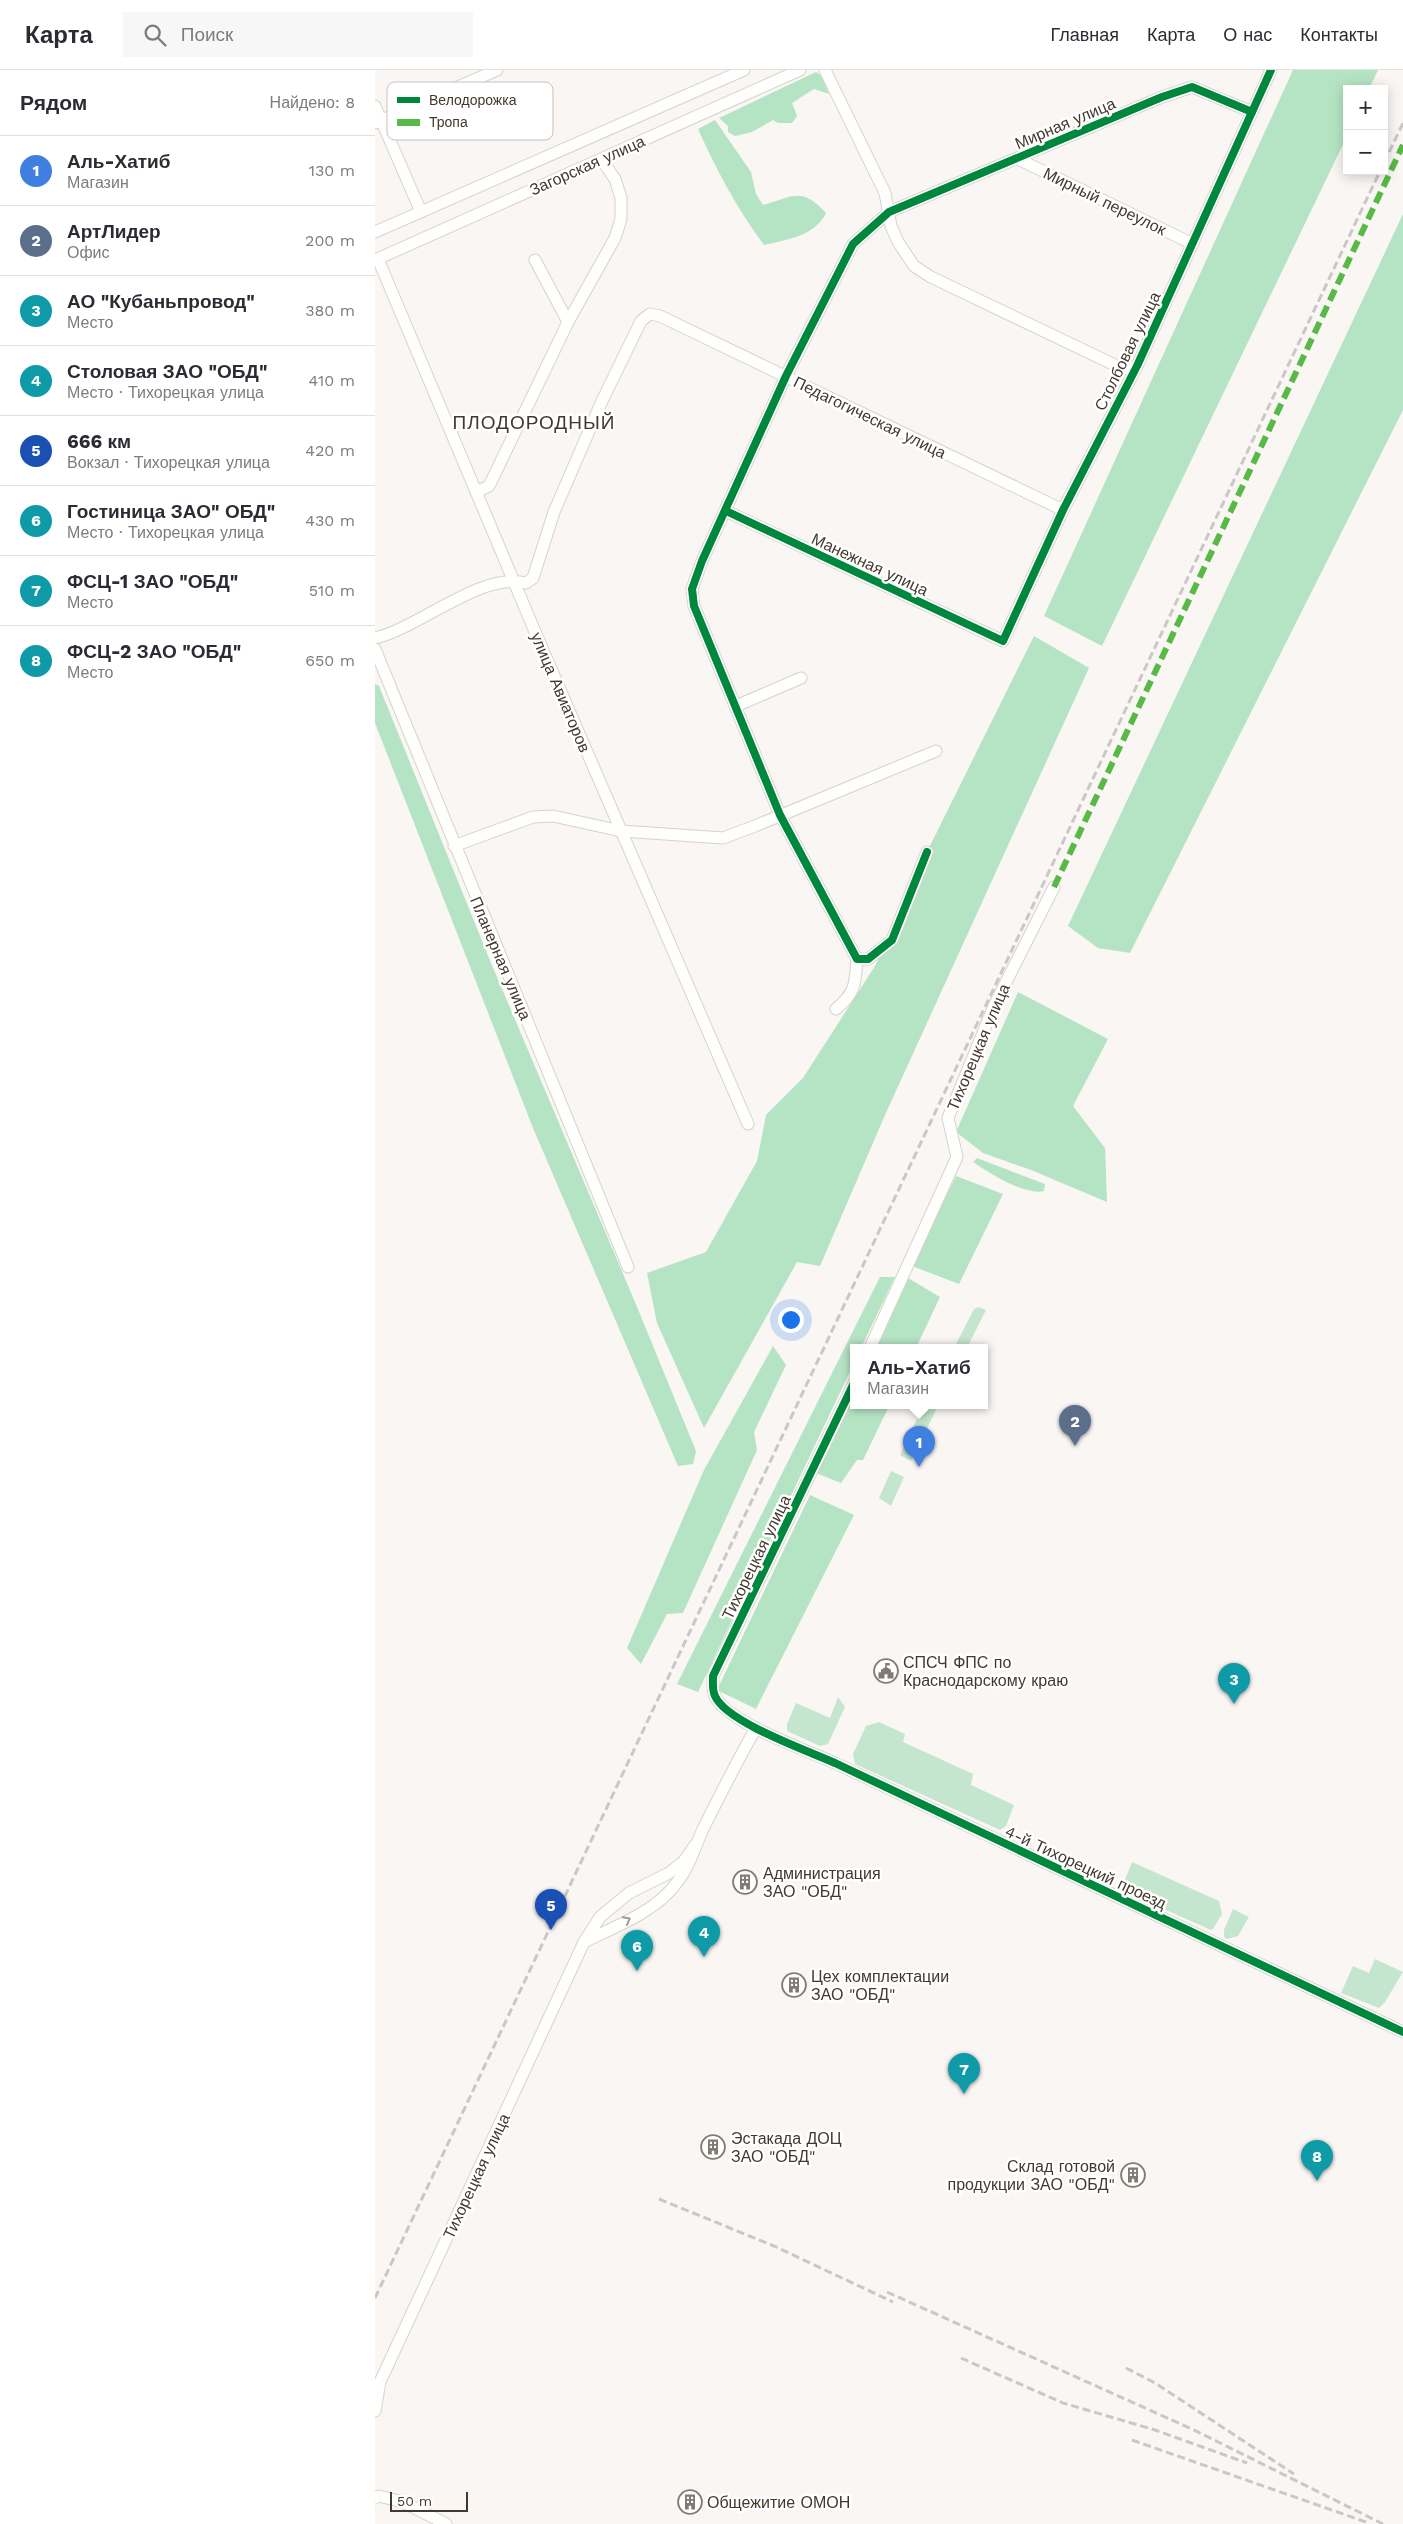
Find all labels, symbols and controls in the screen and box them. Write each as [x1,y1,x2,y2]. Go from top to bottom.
search box [123,12,473,57]
text: Карта [25,21,93,49]
icon: search [141,21,169,49]
text: Поиск [181,23,233,46]
text: Главная [1050,24,1119,45]
text: Карта [1147,24,1195,45]
text: О нас [1223,24,1272,45]
text: Контакты [1300,24,1378,45]
legend [387,82,553,140]
map controls [1343,85,1388,175]
button: + [1343,85,1388,130]
text: Рядом [20,90,87,115]
text: Велодорожка [429,92,517,108]
text: Найдено: 8 [270,93,355,112]
street label: Мирная улица [1012,94,1118,153]
text: Тропа [429,114,468,130]
button: − [1343,130,1388,175]
street label: Загорская улица [527,131,648,199]
text: Аль-Хатиб [67,150,170,173]
text: 1 [33,161,39,180]
text: 130 m [309,161,355,180]
street label: Мирный переулок [1040,164,1170,240]
text: Магазин [67,173,129,192]
text: АртЛидер [67,220,161,243]
text: 2 [31,231,41,250]
text: 200 m [305,231,355,250]
text: Офис [67,243,110,262]
street label: Столбовая улица [1090,289,1165,414]
text: АО "Кубаньпровод" [67,290,255,313]
text: 3 [31,301,41,320]
text: 380 m [305,301,355,320]
text: Место [67,313,113,332]
text: Столовая ЗАО "ОБД" [67,360,267,383]
text: 4 [31,371,41,390]
text: 410 m [309,371,355,390]
street label: Педагогическая улица [791,372,949,463]
text: Место · Тихорецкая улица [67,383,264,402]
district label: ПЛОДОРОДНЫЙ [453,411,615,434]
text: 666 км [67,430,131,453]
text: 5 [31,441,41,460]
text: 420 m [305,441,355,460]
text: Вокзал · Тихорецкая улица [67,453,270,472]
text: Гостиница ЗАО" ОБД" [67,500,275,523]
text: 6 [31,511,41,530]
text: 430 m [305,511,355,530]
text: Место · Тихорецкая улица [67,523,264,542]
street label: Манежная улица [808,529,931,600]
text: ФСЦ-1 ЗАО "ОБД" [67,570,238,593]
text: 7 [31,581,41,600]
text: 510 m [309,581,355,600]
text: Место [67,593,113,612]
street label: улица Авиаторов [527,629,594,755]
text: ФСЦ-2 ЗАО "ОБД" [67,640,241,663]
text: 8 [31,651,41,670]
text: 650 m [305,651,355,670]
text: Место [67,663,113,682]
street label: Планерная улица [466,894,535,1023]
street label: Тихорецкая улица [943,981,1014,1114]
your location [778,1307,804,1333]
popup [850,1344,988,1409]
text: Аль-Хатиб [867,1356,971,1379]
text: Магазин [867,1379,929,1398]
pin: 2 [1059,1405,1091,1446]
pin: 1 [903,1426,935,1467]
street label: Тихорецкая улица [718,1492,795,1623]
place label: СПСЧ ФПС по Краснодарскому краю [903,1653,1068,1690]
public building icon: СПСЧ ФПС по Краснодарскому краю [873,1658,899,1684]
pin: 3 [1218,1663,1250,1704]
street label: 4-й Тихорецкий проезд [1002,1822,1170,1913]
place label: Администрация ЗАО "ОБД" [763,1864,881,1901]
building icon: Администрация ЗАО "ОБД" [732,1869,758,1895]
pin: 5 [535,1889,567,1930]
one-way arrow [622,1916,631,1926]
pin: 4 [688,1916,720,1957]
pin: 6 [621,1930,653,1971]
place label: Цех комплектации ЗАО "ОБД" [811,1967,949,2004]
building icon: Цех комплектации ЗАО "ОБД" [781,1972,807,1998]
pin: 7 [948,2053,980,2094]
street label: Тихорецкая улица [439,2110,514,2242]
place label: Эстакада ДОЦ ЗАО "ОБД" [731,2129,842,2166]
building icon: Эстакада ДОЦ ЗАО "ОБД" [700,2134,726,2160]
pin: 8 [1301,2140,1333,2181]
place label: Склад готовой продукции ЗАО "ОБД" [947,2157,1115,2194]
building icon: Склад готовой продукции ЗАО "ОБД" [1120,2162,1146,2188]
scale bar [390,2489,467,2512]
building icon: Общежитие ОМОН [677,2489,703,2515]
text: 50 m [397,2493,432,2509]
place label: Общежитие ОМОН [707,2493,850,2512]

